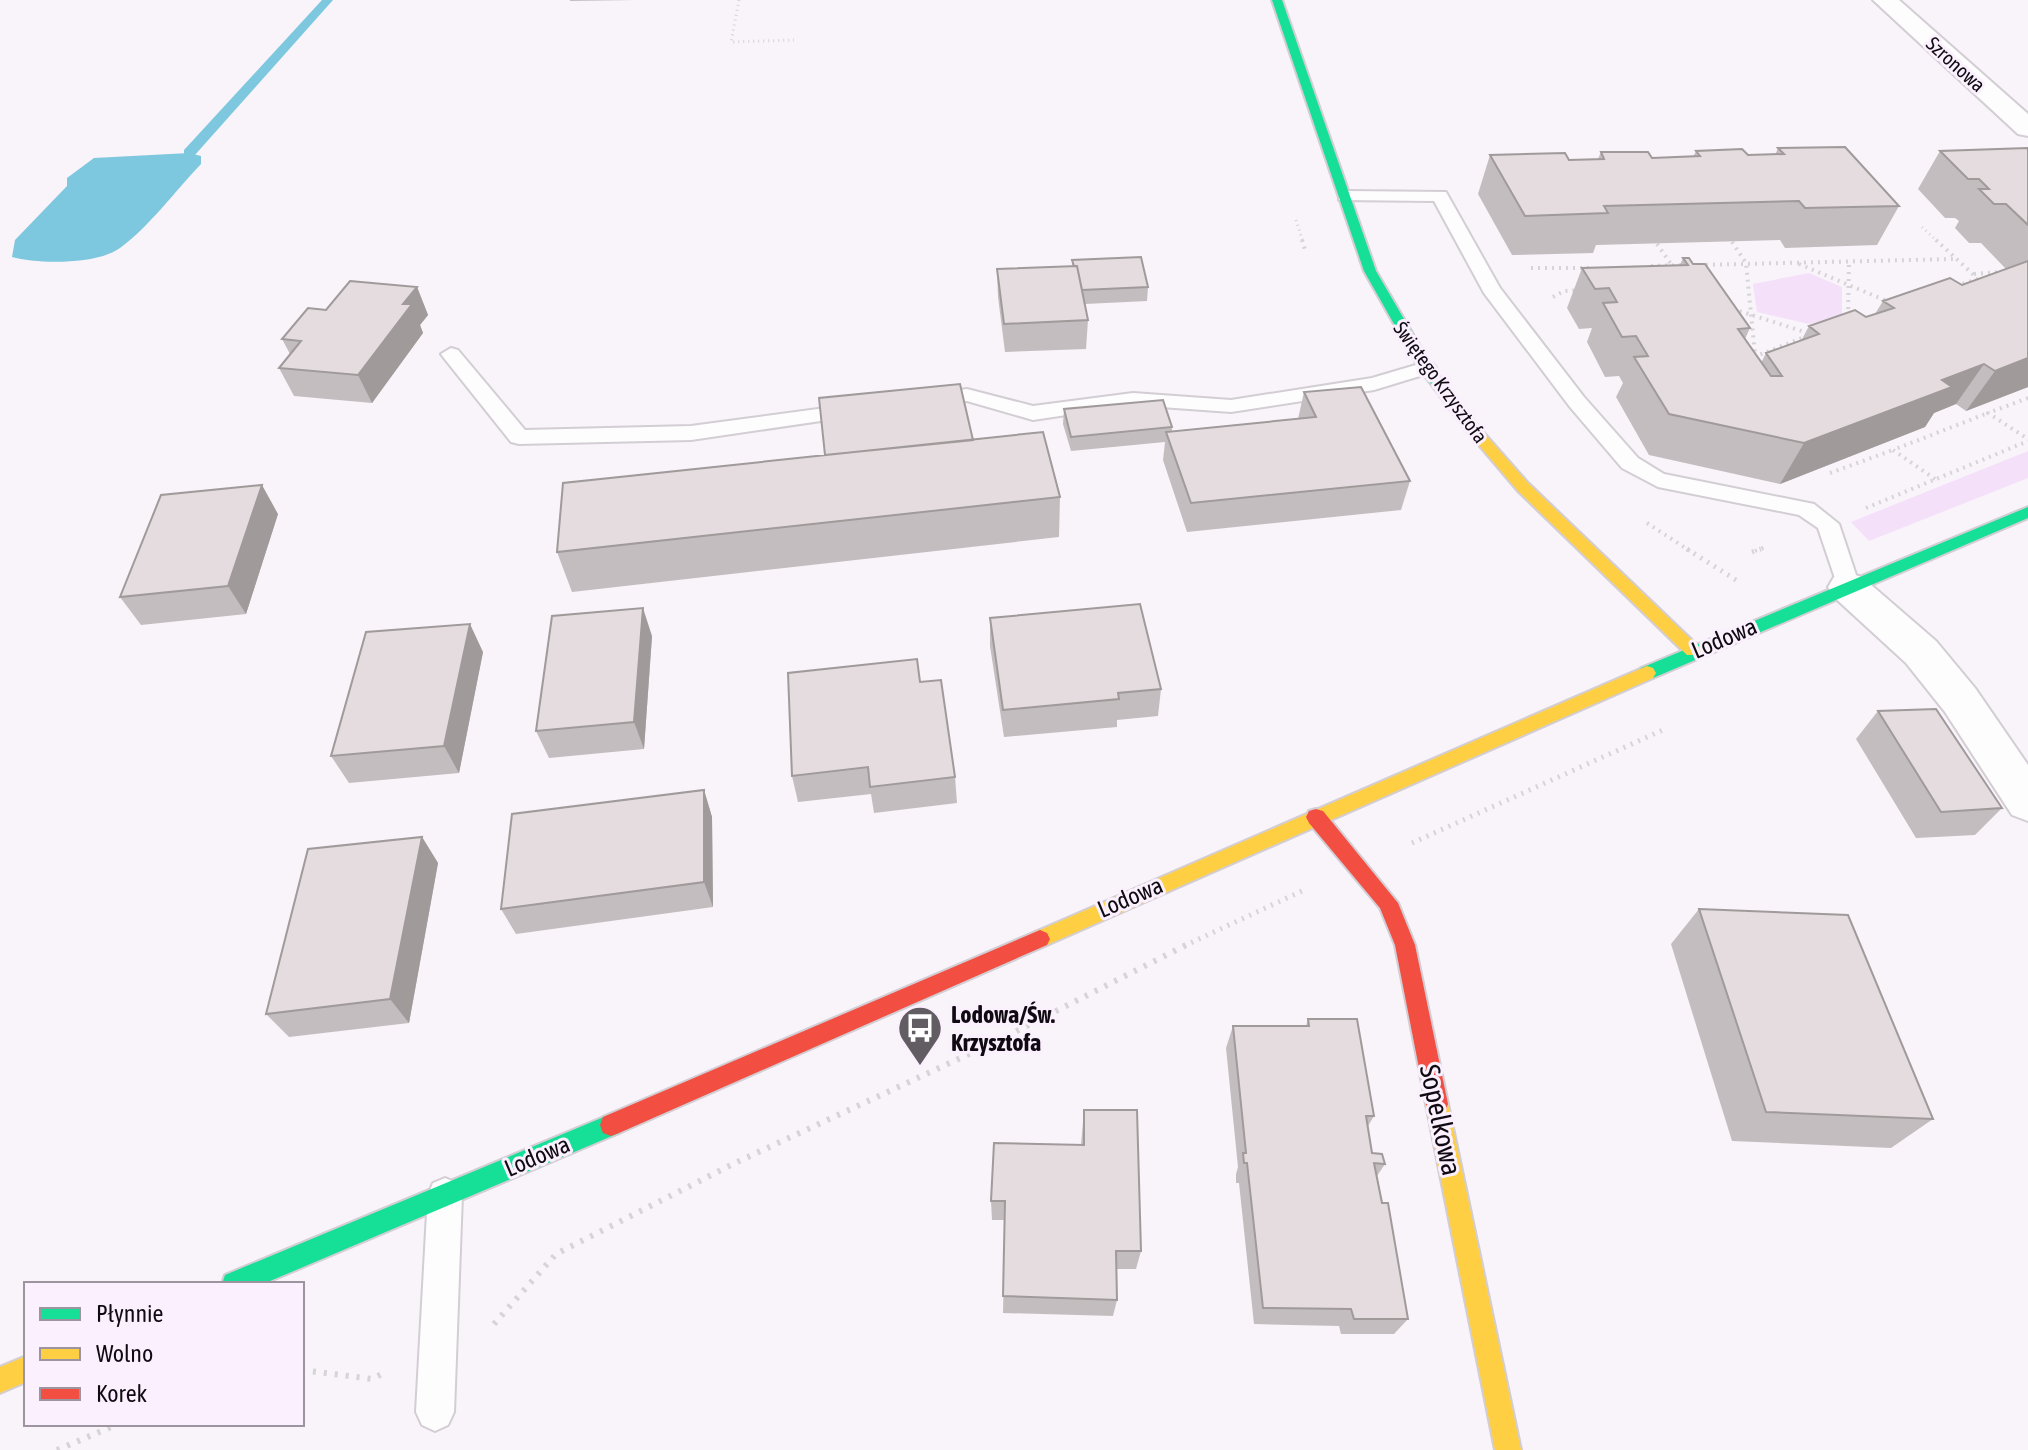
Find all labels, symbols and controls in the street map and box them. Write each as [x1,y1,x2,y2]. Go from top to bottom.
street label: Szronowa [1922,32,1990,96]
street label: Świętego Krzysztofa [1389,317,1493,447]
street label: Lodowa [1687,612,1761,664]
street label: Lodowa [1093,871,1167,923]
place label: Lodowa/Św. Krzysztofa [951,1001,1055,1056]
bus stop icon: Lodowa/Św. Krzysztofa [896,1004,944,1067]
street label: Sopelkowa [1414,1062,1468,1178]
street label: Lodowa [500,1130,574,1182]
legend [24,1282,304,1426]
text: Płynnie [96,1300,163,1327]
text: Wolno [96,1340,153,1367]
text: Korek [96,1380,148,1407]

